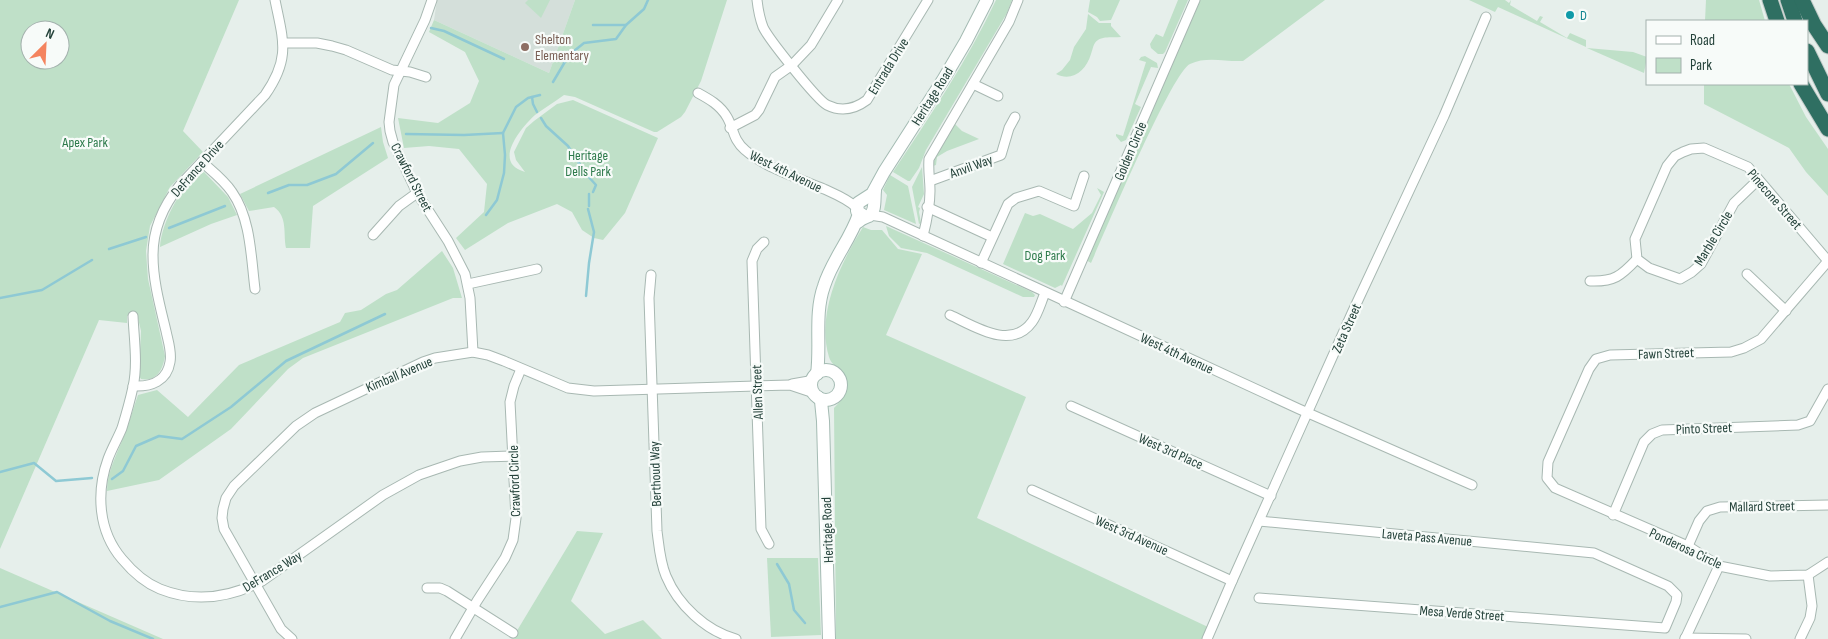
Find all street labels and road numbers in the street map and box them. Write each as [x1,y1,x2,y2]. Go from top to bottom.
street label: Entrada Drive [864,35,912,98]
street label: Heritage Road [908,64,957,129]
street label: Golden Circle [1110,119,1150,183]
street label: DeFrance Drive [167,136,227,200]
street label: Crawford Street [387,140,436,214]
street label: West 4th Avenue [747,147,825,196]
street label: Anvil Way [946,151,996,182]
street label: Pinecone Street [1744,165,1806,233]
street label: Marble Circle [1690,208,1736,269]
street label: Zeta Street [1328,301,1365,356]
street label: West 4th Avenue [1138,329,1216,378]
street label: Fawn Street [1638,344,1694,363]
street label: Kimball Avenue [363,353,435,396]
street label: Allen Street [748,364,767,421]
street label: Pinto Street [1676,419,1732,438]
street label: West 3rd Place [1136,430,1206,473]
street label: Berthoud Way [646,440,665,507]
street label: Crawford Circle [505,445,524,517]
street label: Heritage Road [818,497,837,563]
street label: Mallard Street [1729,497,1795,516]
street label: West 3rd Avenue [1093,512,1171,559]
street label: Ponderosa Circle [1647,524,1725,573]
street label: Laveta Pass Avenue [1381,525,1473,550]
street label: DeFrance Way [240,547,305,596]
street label: Mesa Verde Street [1419,602,1505,625]

